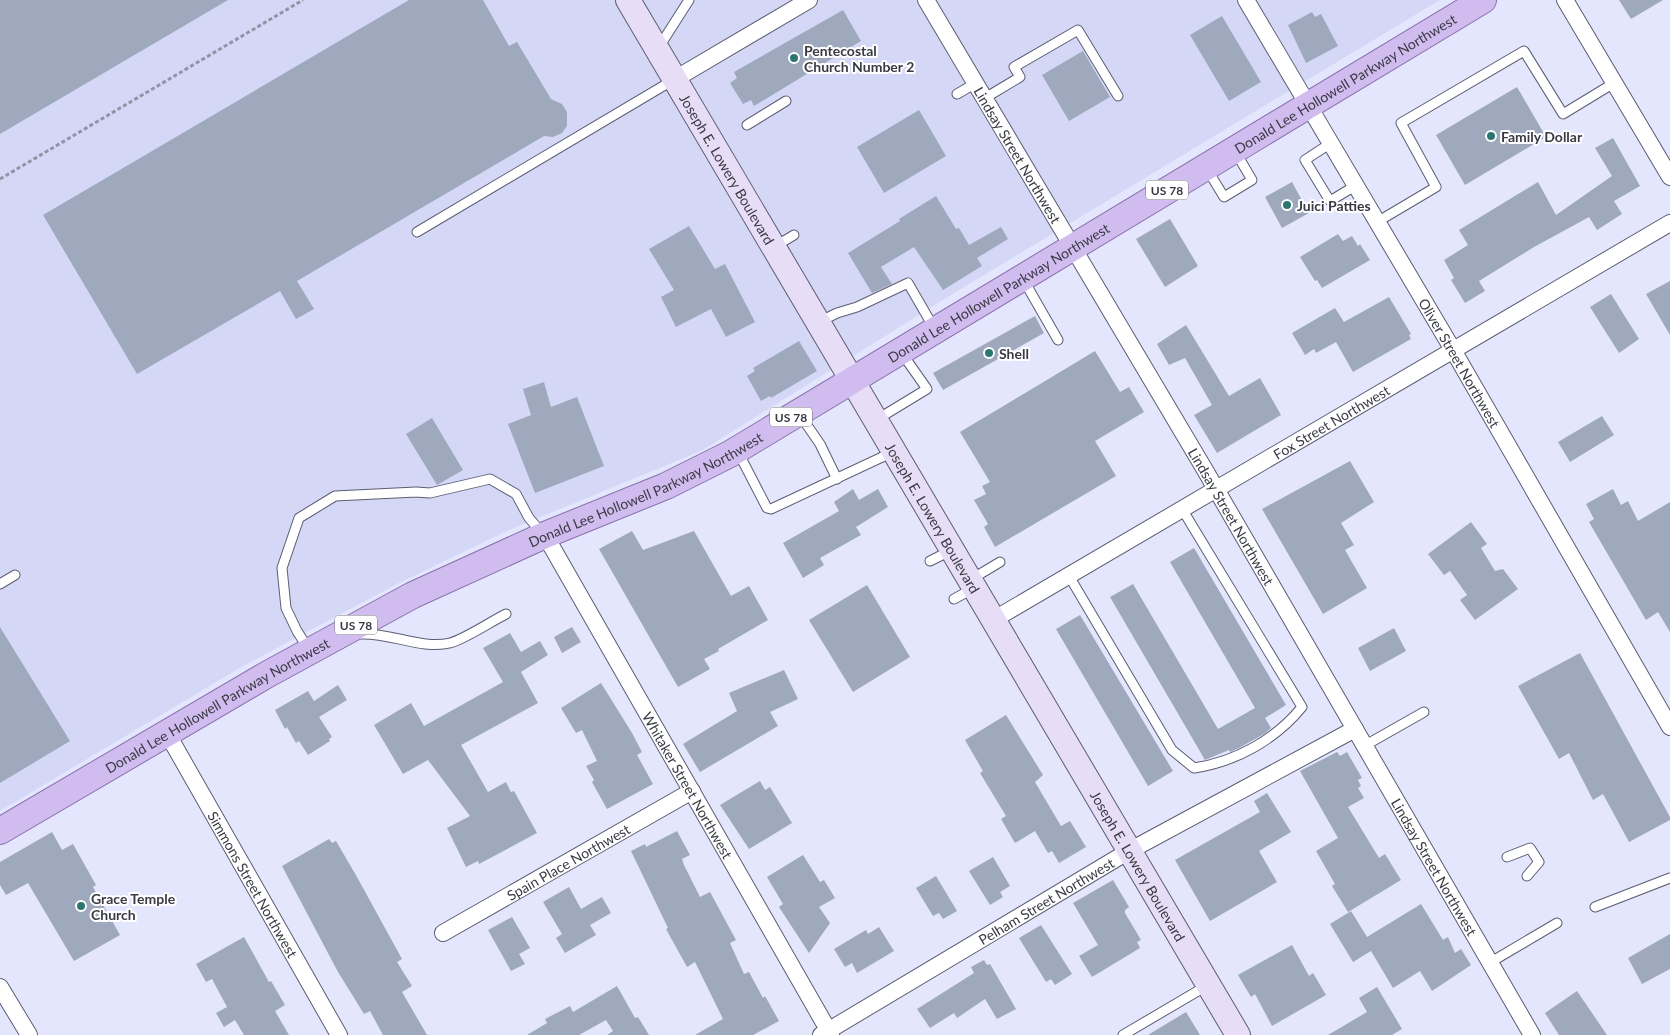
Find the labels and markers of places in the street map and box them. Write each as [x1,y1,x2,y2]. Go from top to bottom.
place label: Pentecostal Church Number 2 [804,42,914,75]
marker: Pentecostal Church Number 2 [788,52,800,64]
place label: Family Dollar [1501,128,1583,145]
marker: Family Dollar [1485,130,1497,142]
place label: Juici Patties [1297,197,1371,214]
marker: Juici Patties [1281,199,1293,211]
place label: Shell [999,345,1029,362]
marker: Shell [983,347,995,359]
place label: Grace Temple Church [91,890,176,923]
marker: Grace Temple Church [75,900,87,912]

